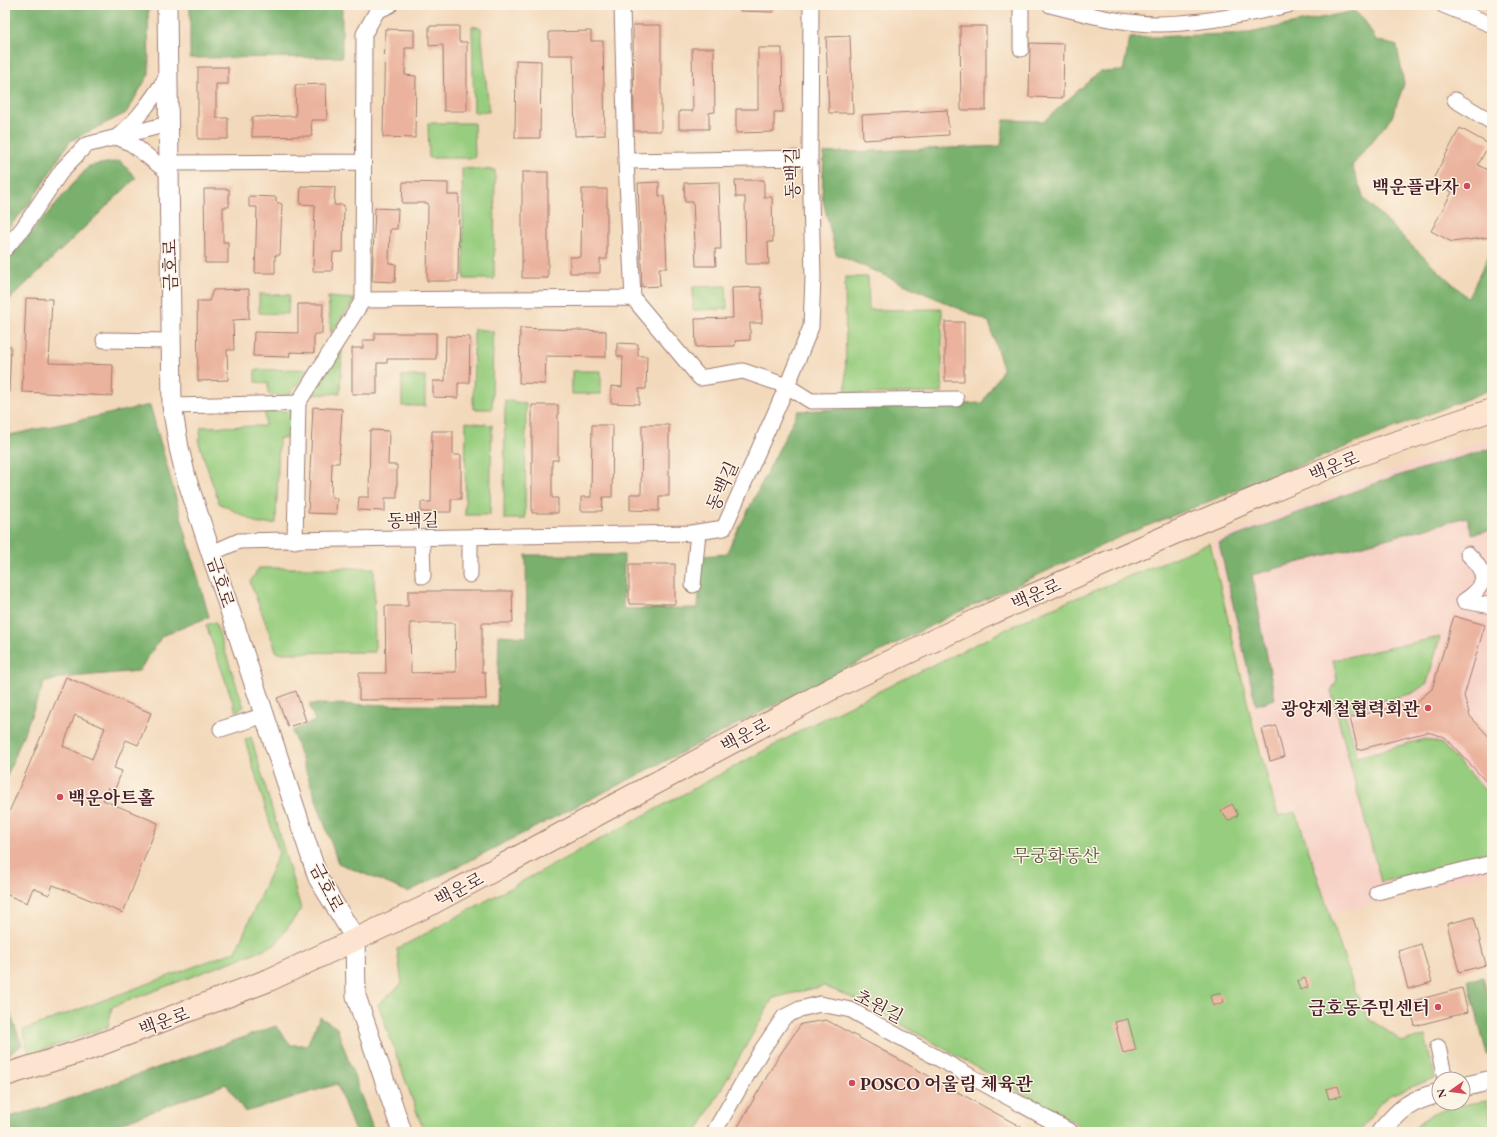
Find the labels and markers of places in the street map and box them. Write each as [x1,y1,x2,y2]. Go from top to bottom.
place label: 백운플라자 [1372,175,1460,198]
marker: 백운플라자 [1462,181,1472,191]
place label: 광양제철협력회관 [1281,697,1421,720]
marker: 광양제철협력회관 [1423,703,1433,713]
place label: 백운아트홀 [68,786,156,809]
marker: 백운아트홀 [55,792,65,802]
place label: 금호동주민센터 [1308,996,1430,1019]
marker: 금호동주민센터 [1433,1002,1443,1012]
place label: POSCO 어울림 체육관 [860,1072,1033,1095]
marker: POSCO 어울림 체육관 [847,1078,857,1088]

